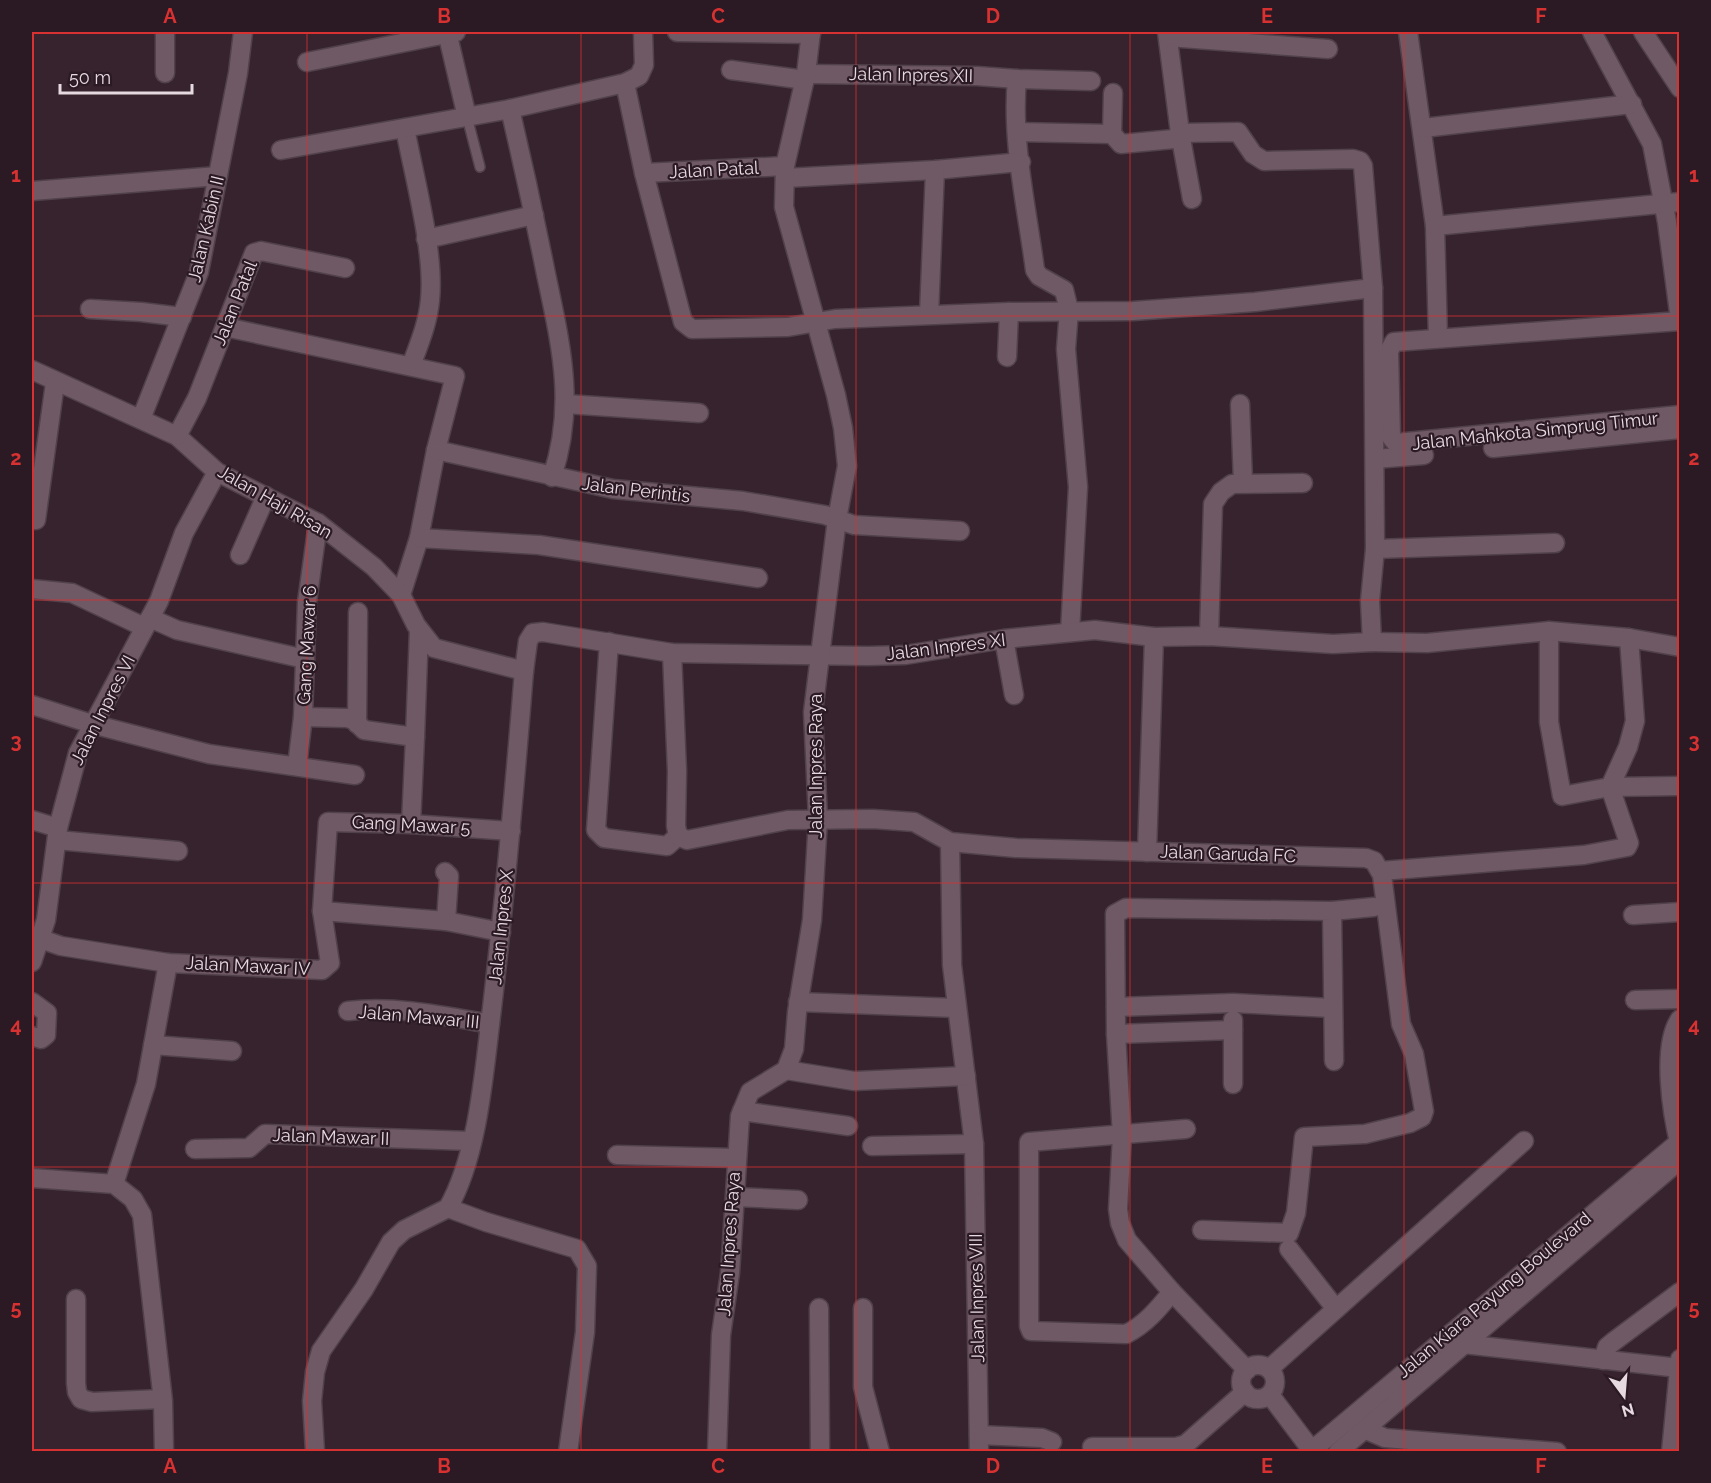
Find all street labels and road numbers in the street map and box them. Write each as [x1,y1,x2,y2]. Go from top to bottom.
street label: Jalan Inpres XII [849,63,973,86]
street label: Jalan Patal [669,157,759,182]
street label: Jalan Kabin II [183,174,228,284]
street label: Jalan Patal [208,257,261,348]
street label: Jalan Mahkota Simprug Timur [1411,407,1660,454]
street label: Jalan Haji Risan [214,460,336,543]
street label: Jalan Perintis [581,472,692,507]
street label: Gang Mawar 6 [293,585,320,705]
street label: Jalan Inpres XI [885,629,1007,664]
street label: Jalan Inpres VI [66,651,139,768]
street label: Jalan Inpres Raya [805,694,826,838]
street label: Gang Mawar 5 [351,811,471,838]
street label: Jalan Garuda FC [1160,841,1296,866]
street label: Jalan Inpres X [484,868,517,985]
street label: Jalan Mawar IV [185,952,311,979]
street label: Jalan Mawar III [358,1001,480,1032]
street label: Jalan Mawar II [272,1124,390,1149]
street label: Jalan Inpres Raya [713,1171,744,1317]
street label: Jalan Kiara Payung Boulevard [1393,1207,1595,1382]
street label: Jalan Inpres VIII [965,1233,988,1363]

